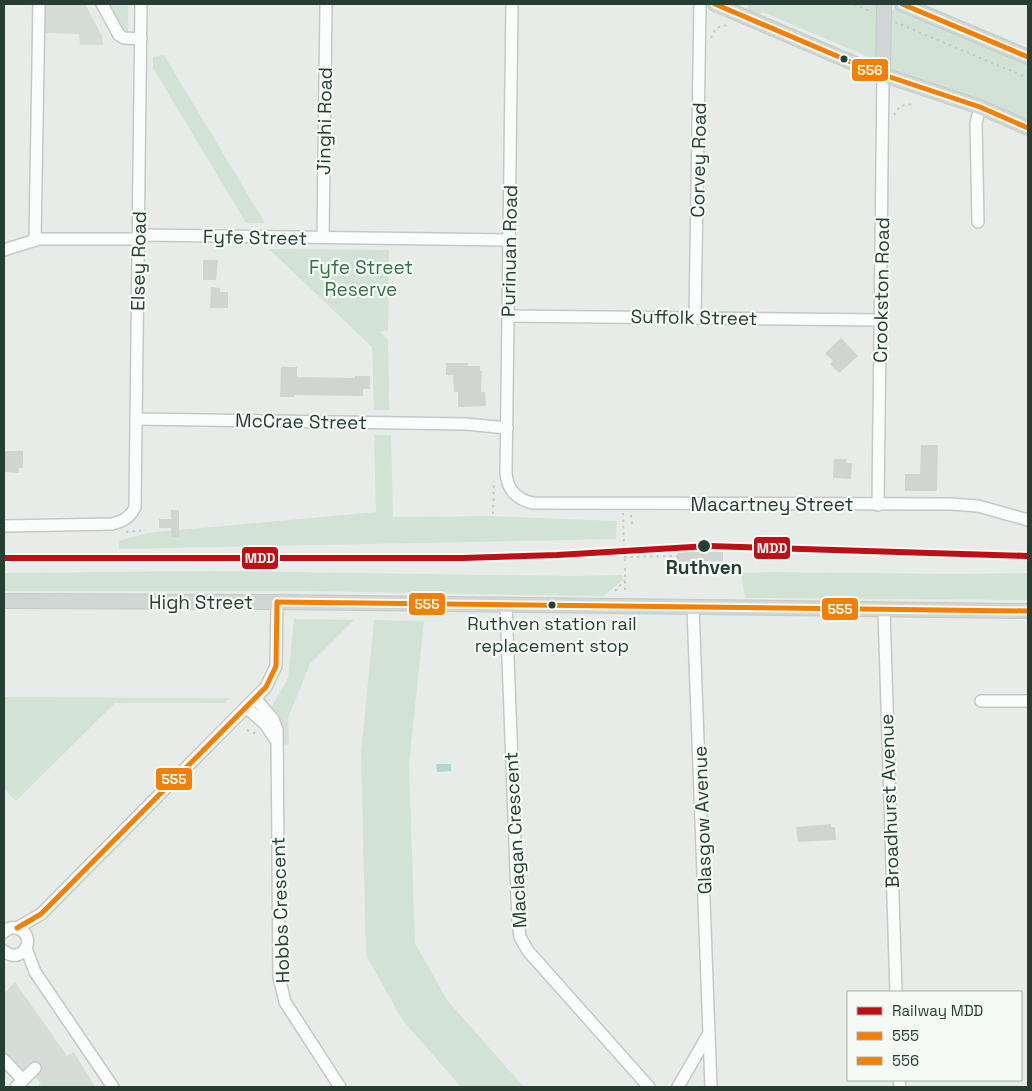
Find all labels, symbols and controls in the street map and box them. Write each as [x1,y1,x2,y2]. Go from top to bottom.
unlabelled marker [839,54,849,64]
line badge: 556 [851,58,889,82]
text: 556 [857,61,883,79]
street label: Jinghi Road [311,67,338,175]
street label: Corvey Road [685,102,712,218]
street label: Purinuan Road [496,185,523,317]
street label: Elsey Road [125,211,152,311]
street label: Crookston Road [868,217,895,363]
street label: Fyfe Street [203,224,307,251]
park label: Fyfe Street Reserve [309,255,413,302]
street label: Suffolk Street [630,304,758,331]
street label: McCrae Street [235,408,367,435]
street label: Macartney Street [691,492,853,517]
line badge: MDD [753,536,791,560]
marker: Ruthven [696,538,712,554]
text: MDD [757,539,787,557]
line badge: MDD [241,546,279,570]
text: MDD [245,549,275,567]
place label: Ruthven [666,555,742,580]
street label: High Street [149,590,253,615]
line badge: 555 [408,592,446,616]
text: 555 [414,595,440,613]
line badge: 555 [821,597,859,621]
marker: Ruthven station rail replacement stop [547,600,557,610]
text: 555 [827,600,853,618]
place label: Ruthven station rail replacement stop [467,612,637,657]
street label: Broadhurst Avenue [874,713,905,889]
street label: Glasgow Avenue [687,745,718,895]
street label: Maclagan Crescent [498,751,533,929]
line badge: 555 [155,767,193,791]
text: 555 [161,770,187,788]
street label: Hobbs Crescent [265,836,296,984]
legend [847,991,1022,1081]
text: Railway MDD [892,1001,983,1020]
text: 555 [892,1026,919,1045]
text: 556 [892,1051,919,1070]

